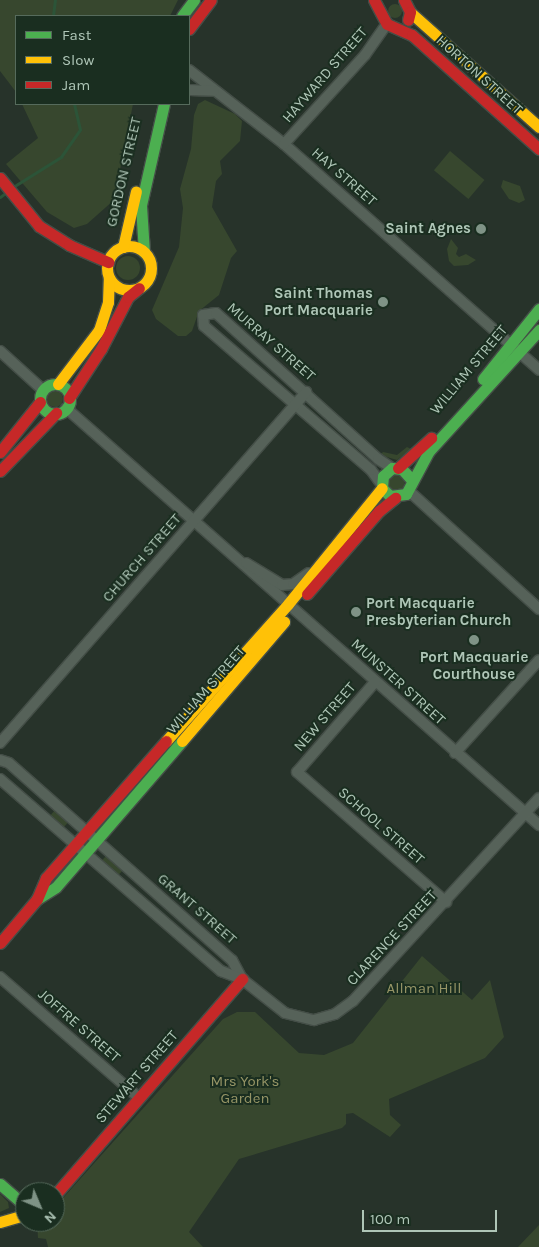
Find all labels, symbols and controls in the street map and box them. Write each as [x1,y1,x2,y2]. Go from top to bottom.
legend [15,15,190,105]
street label: HAYWARD STREET [279,24,371,126]
text: Fast [62,26,91,44]
street label: HORTON STREET [432,31,526,119]
text: Slow [62,51,94,69]
text: Jam [62,76,90,94]
street label: GORDON STREET [103,115,145,229]
street label: HAY STREET [308,144,380,210]
place label: Saint Agnes [385,220,471,238]
marker: Saint Agnes [475,223,487,235]
place label: Saint Thomas Port Macquarie [264,284,373,319]
marker: Saint Thomas Port Macquarie [377,296,389,308]
street label: MURRAY STREET [223,299,319,385]
street label: WILLIAM STREET [426,322,512,418]
street label: CHURCH STREET [99,510,185,606]
place label: Port Macquarie Presbyterian Church [366,594,511,629]
marker: Port Macquarie Presbyterian Church [350,606,362,618]
marker: Port Macquarie Courthouse [468,634,480,646]
street label: MUNSTER STREET [347,635,449,729]
street label: WILLIAM STREET [163,642,249,738]
place label: Port Macquarie Courthouse [420,648,528,683]
street label: NEW STREET [290,679,360,755]
street label: SCHOOL STREET [334,784,428,868]
street label: GRANT STREET [154,870,240,948]
street label: CLARENCE STREET [343,887,441,989]
park label: Allman Hill [387,980,461,998]
street label: JOFFRE STREET [34,985,124,1067]
street label: STEWART STREET [92,1027,182,1127]
park label: Mrs York's Garden [211,1072,279,1107]
north arrow [15,1182,65,1232]
scale bar [364,1200,499,1232]
text: N [41,1208,60,1227]
text: 100 m [370,1210,410,1228]

